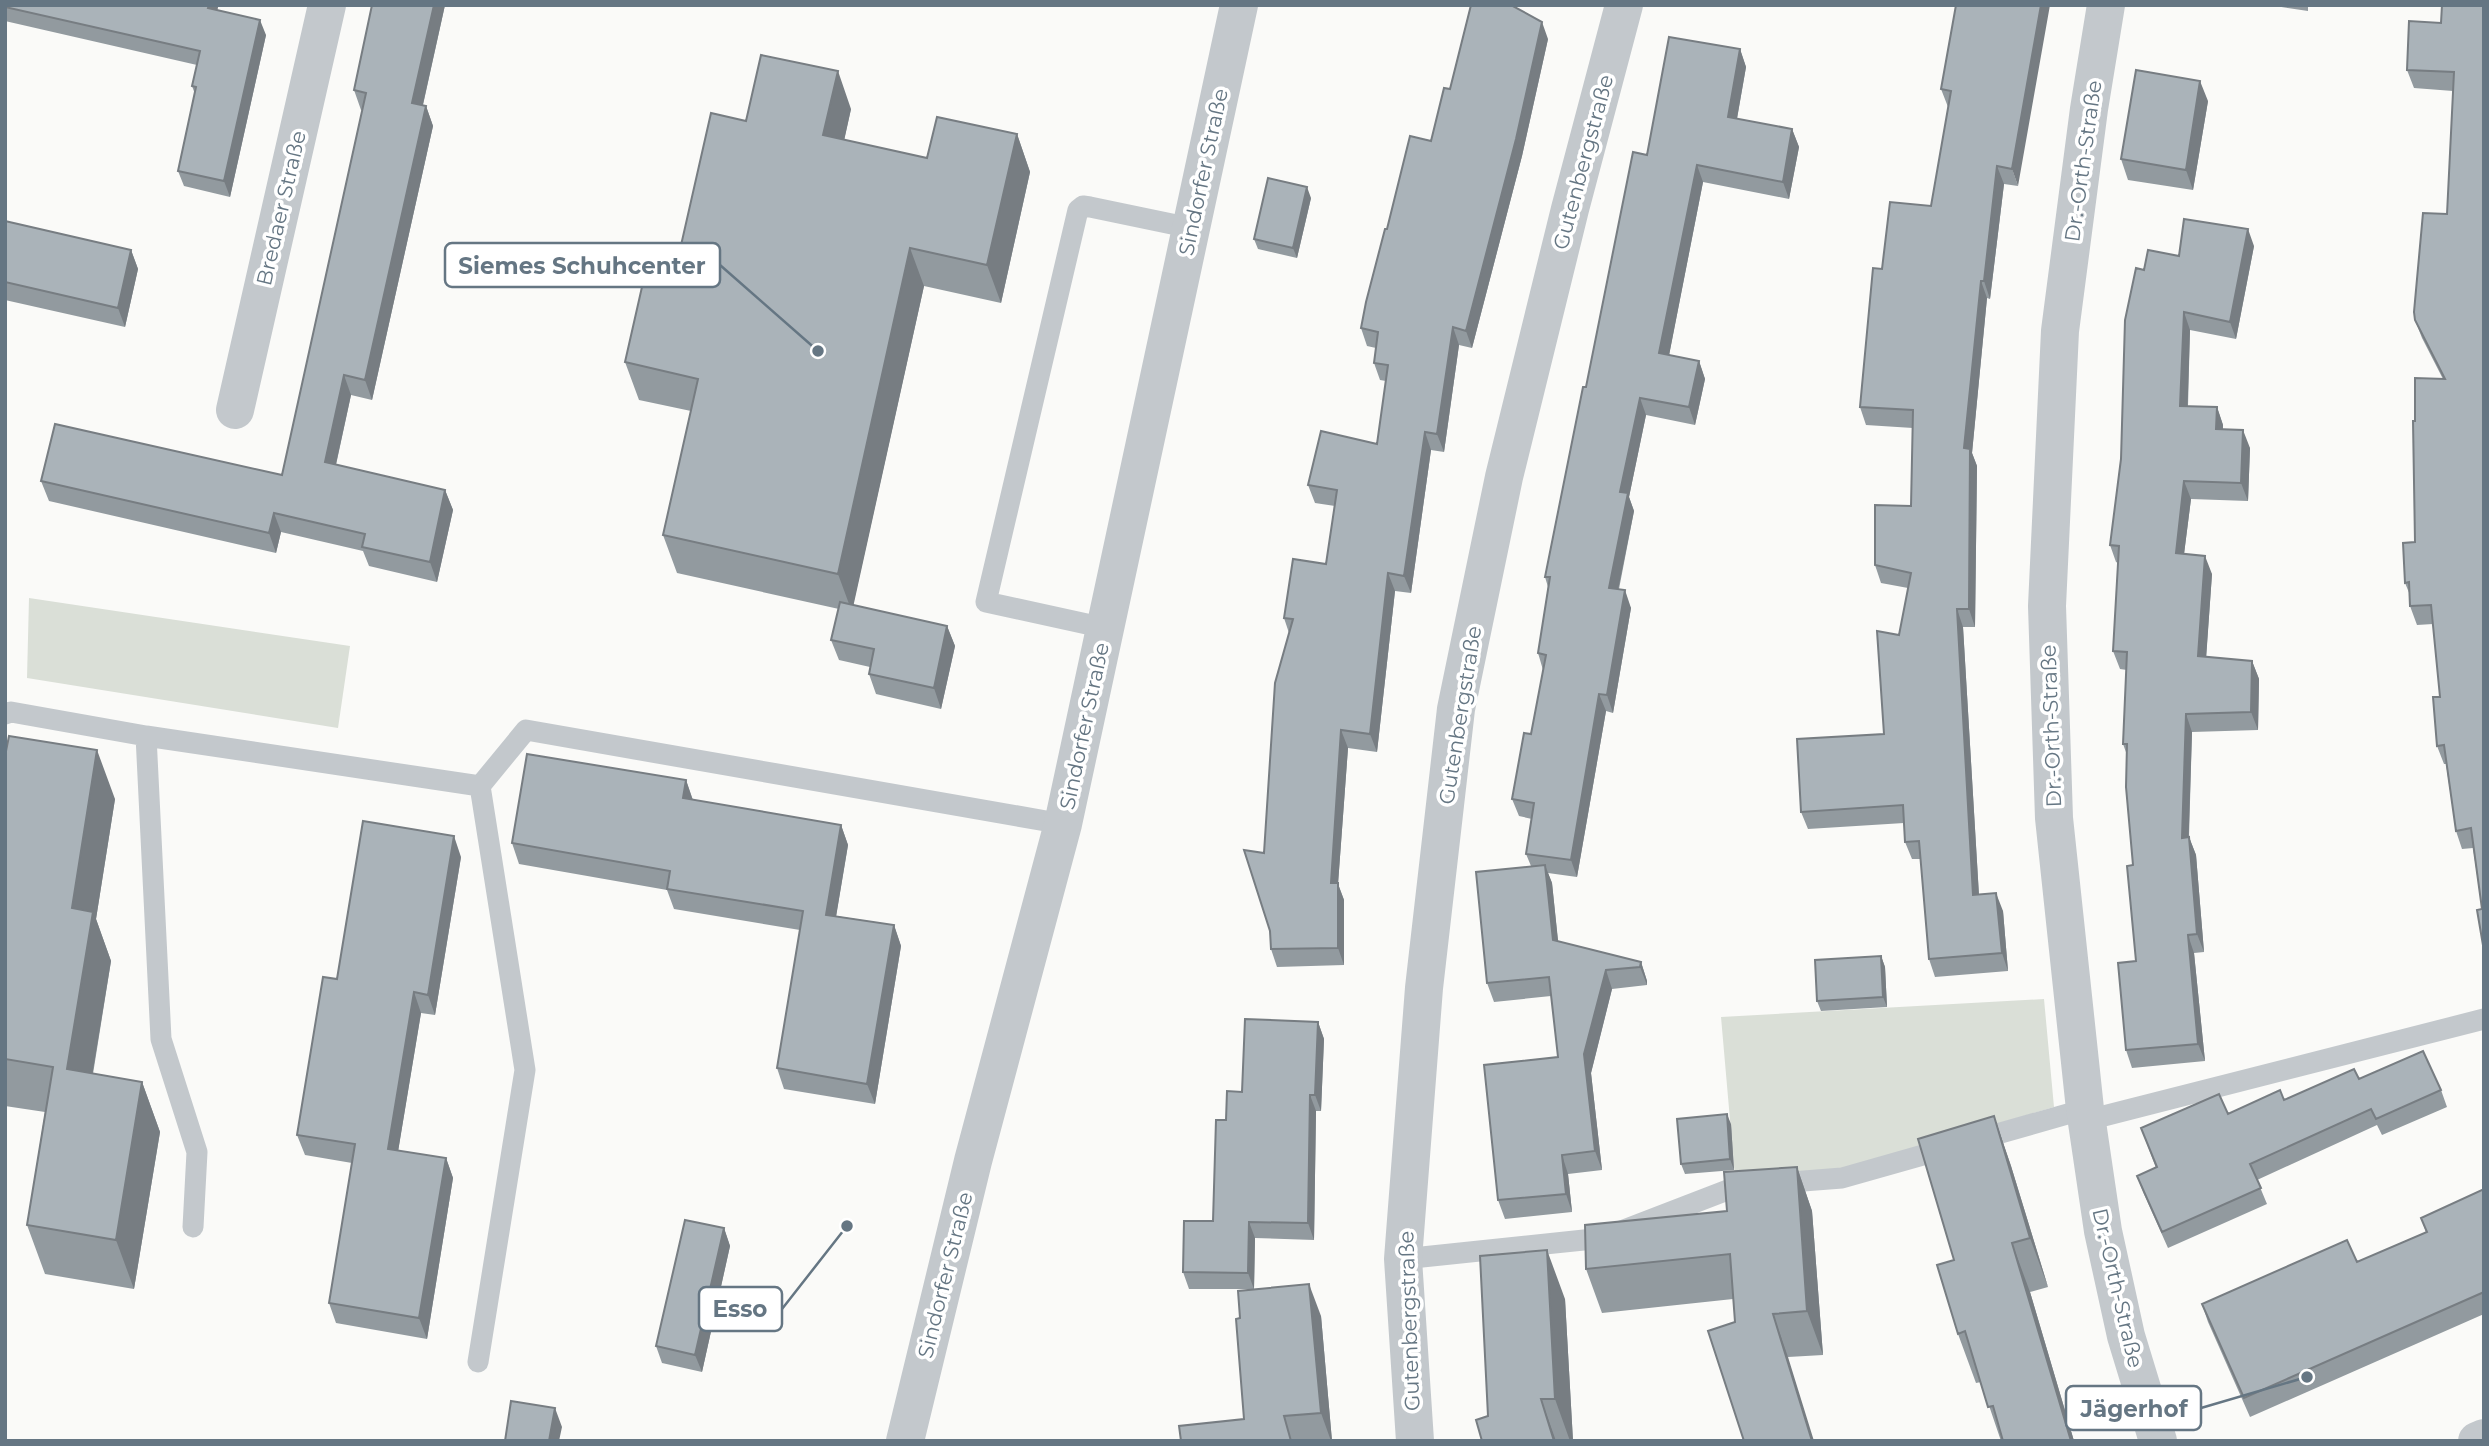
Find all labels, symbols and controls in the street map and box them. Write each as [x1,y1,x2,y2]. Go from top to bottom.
street label: Gutenbergstraße [1548,72,1618,252]
street label: Dr.-Orth-Straße [2059,79,2107,243]
street label: Sindorfer Straße [1173,86,1233,258]
street label: Bredaer Straße [251,128,311,288]
callout: Siemes Schuhcenter [445,243,720,287]
text: Siemes Schuhcenter [458,252,706,280]
street label: Gutenbergstraße [1434,624,1486,806]
street label: Sindorfer Straße [1054,640,1114,812]
street label: Dr.-Orth-Straße [2036,644,2066,808]
street label: Sindorfer Straße [912,1189,978,1361]
street label: Dr.-Orth-Straße [2087,1206,2149,1370]
street label: Gutenbergstraße [1393,1230,1425,1412]
callout: Esso [699,1287,782,1331]
text: Esso [713,1295,767,1323]
callout: Jägerhof [2066,1386,2201,1430]
text: Jägerhof [2079,1395,2189,1423]

